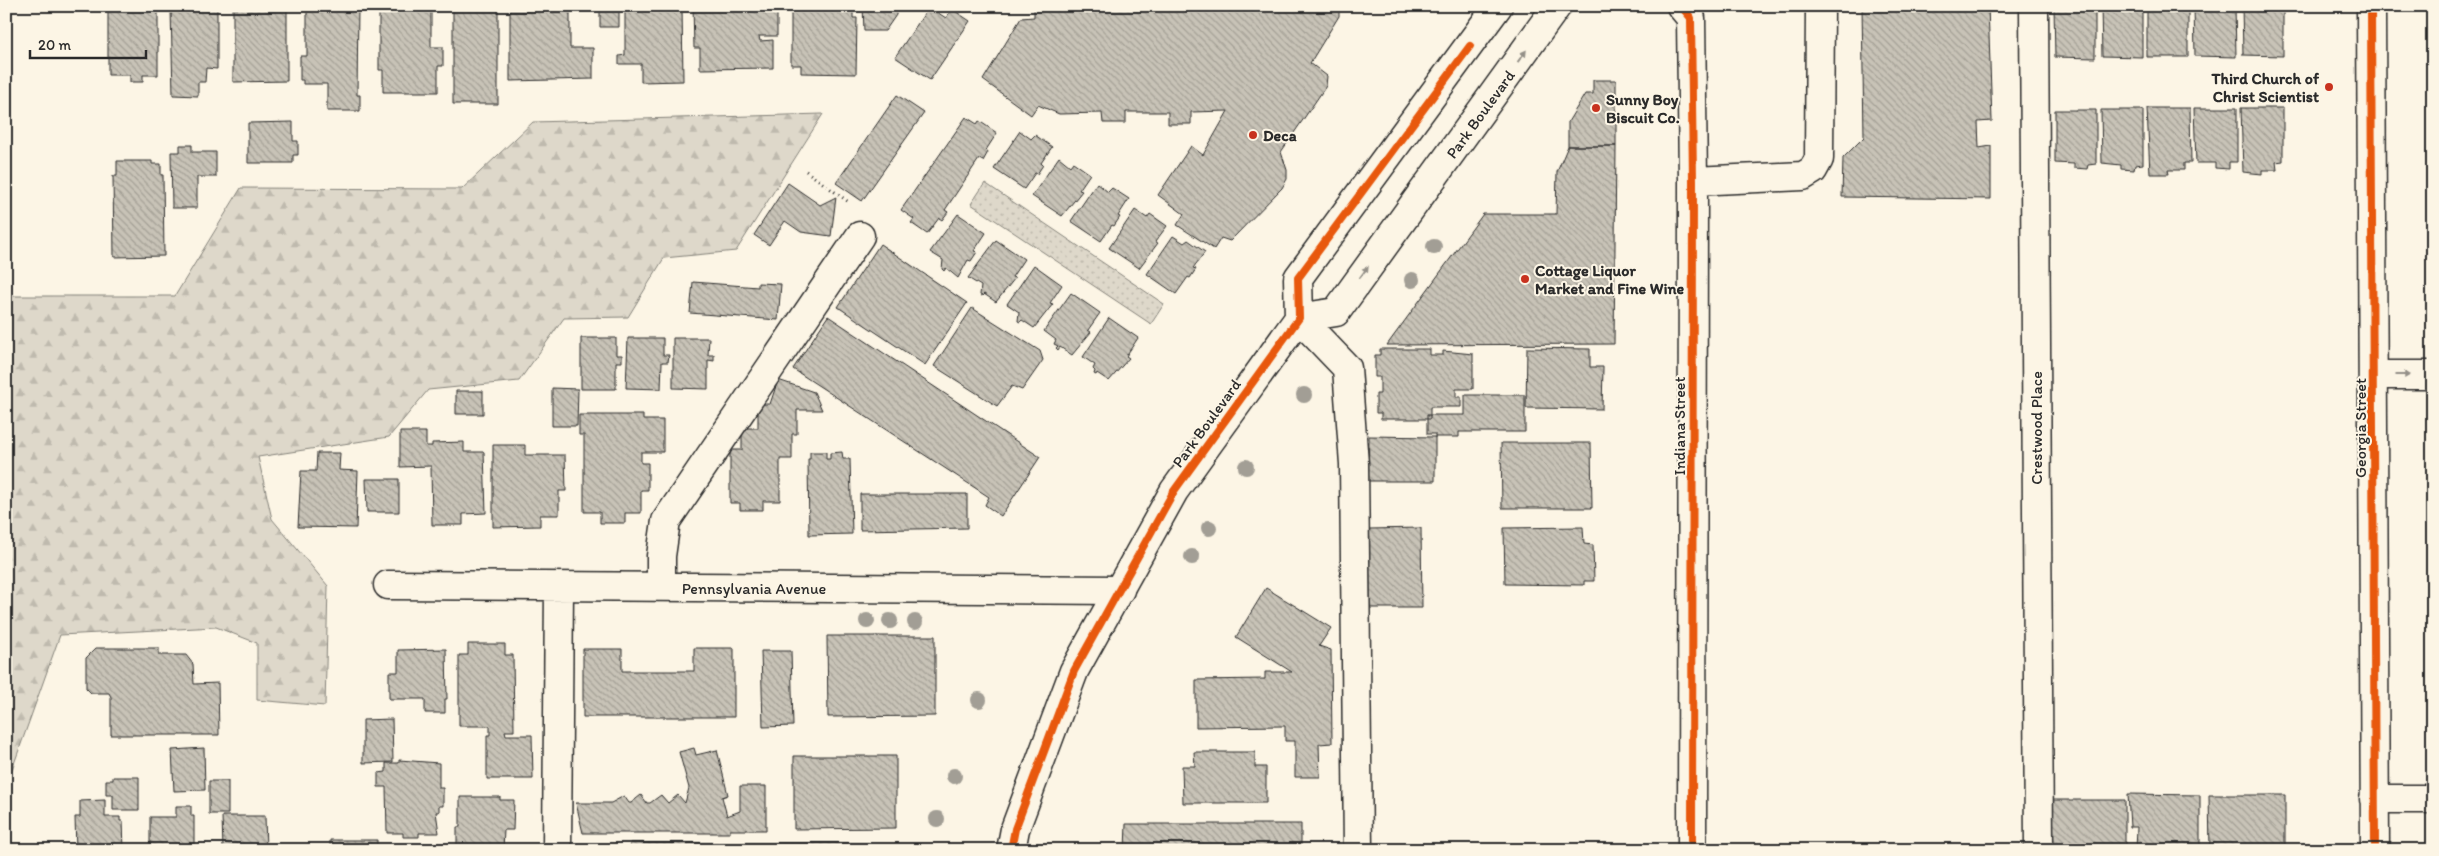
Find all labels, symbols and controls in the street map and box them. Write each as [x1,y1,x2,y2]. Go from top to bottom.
scale bar [30,28,146,60]
text: 20 m [38,36,72,54]
one-way arrow [1517,49,1527,63]
street label: Park Boulevard [1442,66,1519,162]
place label: Third Church of Christ Scientist [2210,69,2320,106]
marker: Third Church of Christ Scientist [2323,81,2335,93]
place label: Sunny Boy Biscuit Co. [1606,90,1680,127]
marker: Sunny Boy Biscuit Co. [1590,102,1602,114]
place label: Deca [1263,126,1297,145]
marker: Deca [1247,129,1259,141]
place label: Cottage Liquor Market and Fine Wine [1535,261,1685,298]
one-way arrow [1359,266,1369,279]
marker: Cottage Liquor Market and Fine Wine [1519,273,1531,285]
street label: Crestwood Place [2027,371,2046,485]
one-way arrow [2396,371,2412,379]
street label: Park Boulevard [1168,375,1245,471]
street label: Indiana Street [1670,377,1689,475]
street label: Georgia Street [2351,378,2370,478]
street label: Pennsylvania Avenue [682,579,827,598]

